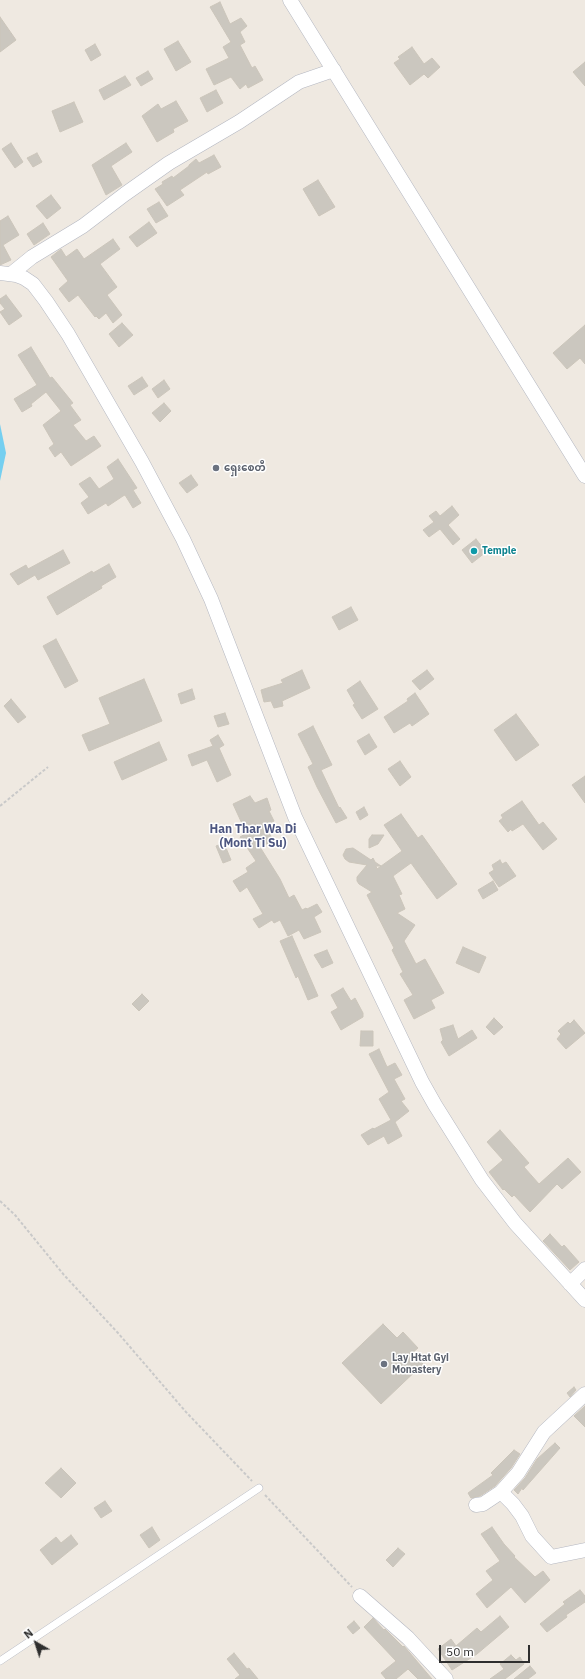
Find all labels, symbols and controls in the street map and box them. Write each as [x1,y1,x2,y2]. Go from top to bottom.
place label: ရှေးစေတီ [224,462,266,474]
marker: ရှေးစေတီ [211,463,221,473]
place label: Temple [482,545,516,557]
marker: Temple [469,546,479,556]
district label: Han Thar Wa Di (Mont Ti Su) [210,823,296,851]
place label: Lay Htat Gyi Monastery [392,1352,449,1376]
marker: Lay Htat Gyi Monastery [379,1359,389,1369]
north arrow [16,1623,56,1663]
text: N [21,1626,36,1642]
scale bar [441,1637,532,1663]
text: 50 m [446,1644,474,1659]

